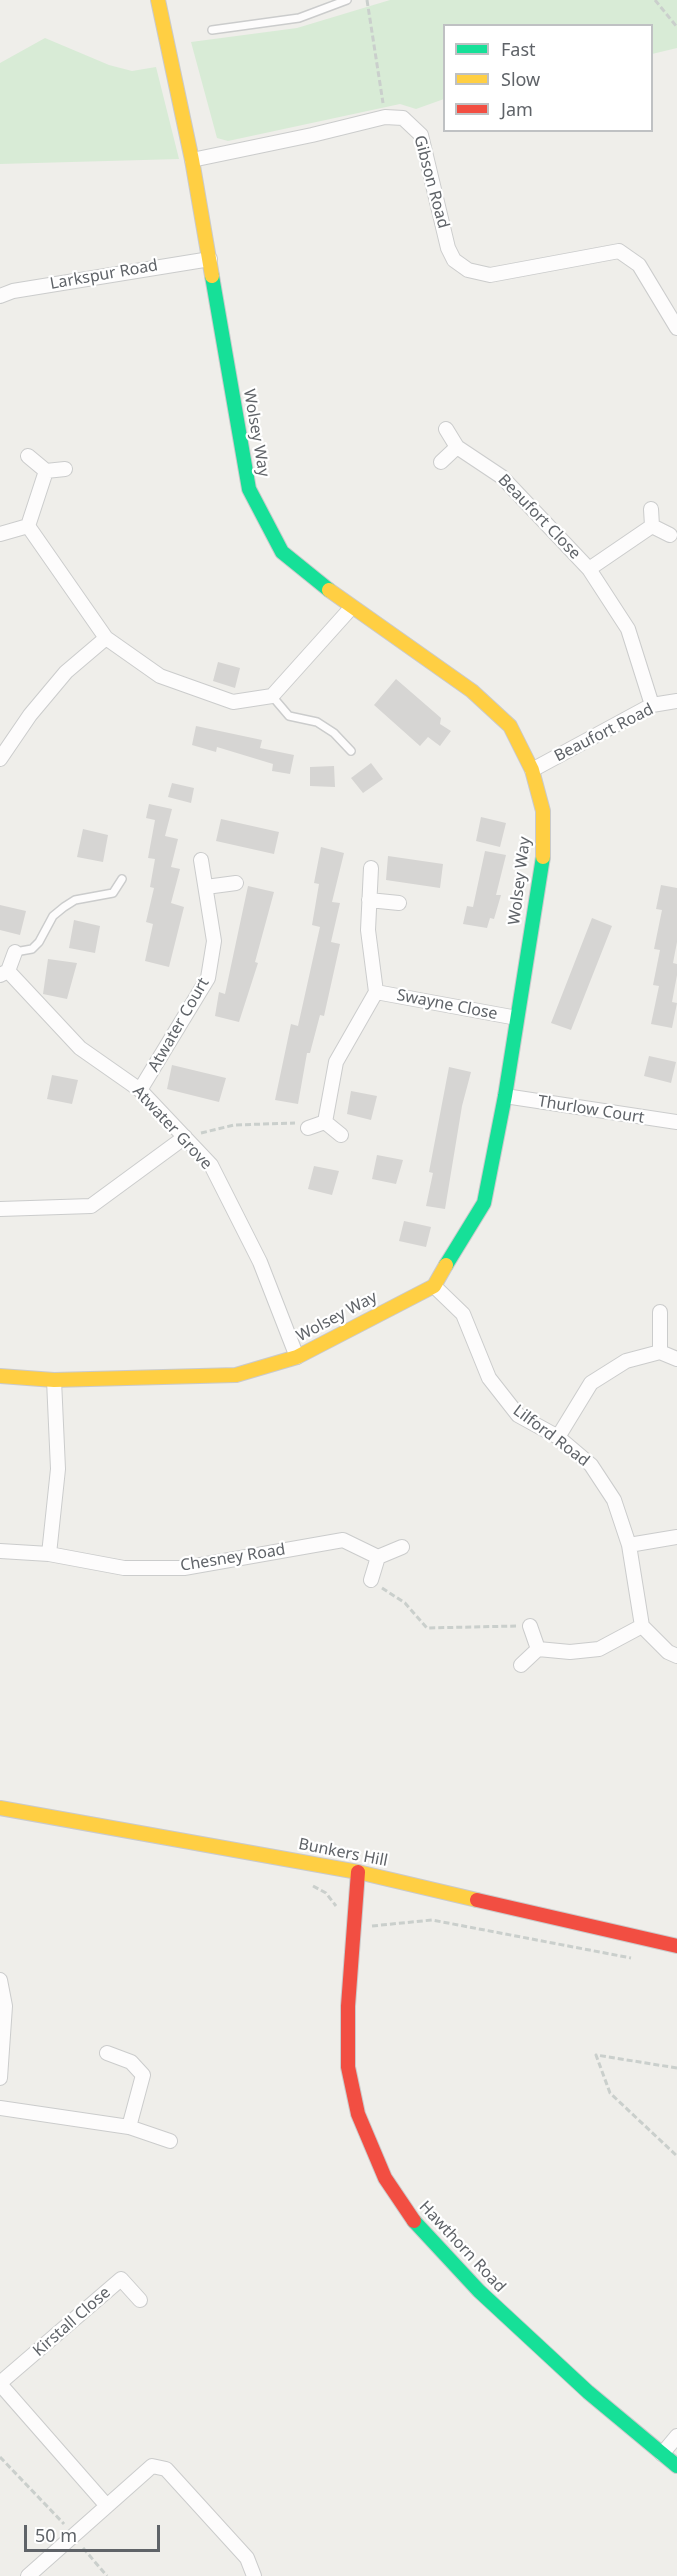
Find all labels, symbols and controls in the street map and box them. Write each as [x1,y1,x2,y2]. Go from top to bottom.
legend [443,24,653,132]
text: Fast [501,37,536,61]
text: Slow [501,67,540,91]
text: Jam [501,97,533,121]
street label: Gibson Road [409,133,453,231]
street label: Larkspur Road [49,256,159,294]
street label: Wolsey Way [239,388,273,478]
street label: Beaufort Close [494,471,584,563]
street label: Beaufort Road [551,700,657,766]
street label: Wolsey Way [505,836,535,926]
street label: Atwater Court [144,975,214,1075]
street label: Swayne Close [395,986,499,1024]
street label: Atwater Grove [128,1082,216,1174]
street label: Thurlow Court [536,1092,646,1128]
street label: Wolsey Way [293,1288,381,1346]
street label: Lilford Road [509,1401,593,1471]
street label: Chesney Road [179,1540,287,1576]
street label: Bunkers Hill [297,1835,389,1871]
street label: Hawthorn Road [415,2197,509,2297]
street label: Kirstall Close [29,2283,115,2361]
scale bar [27,2513,164,2551]
text: 50 m [35,2523,77,2547]

